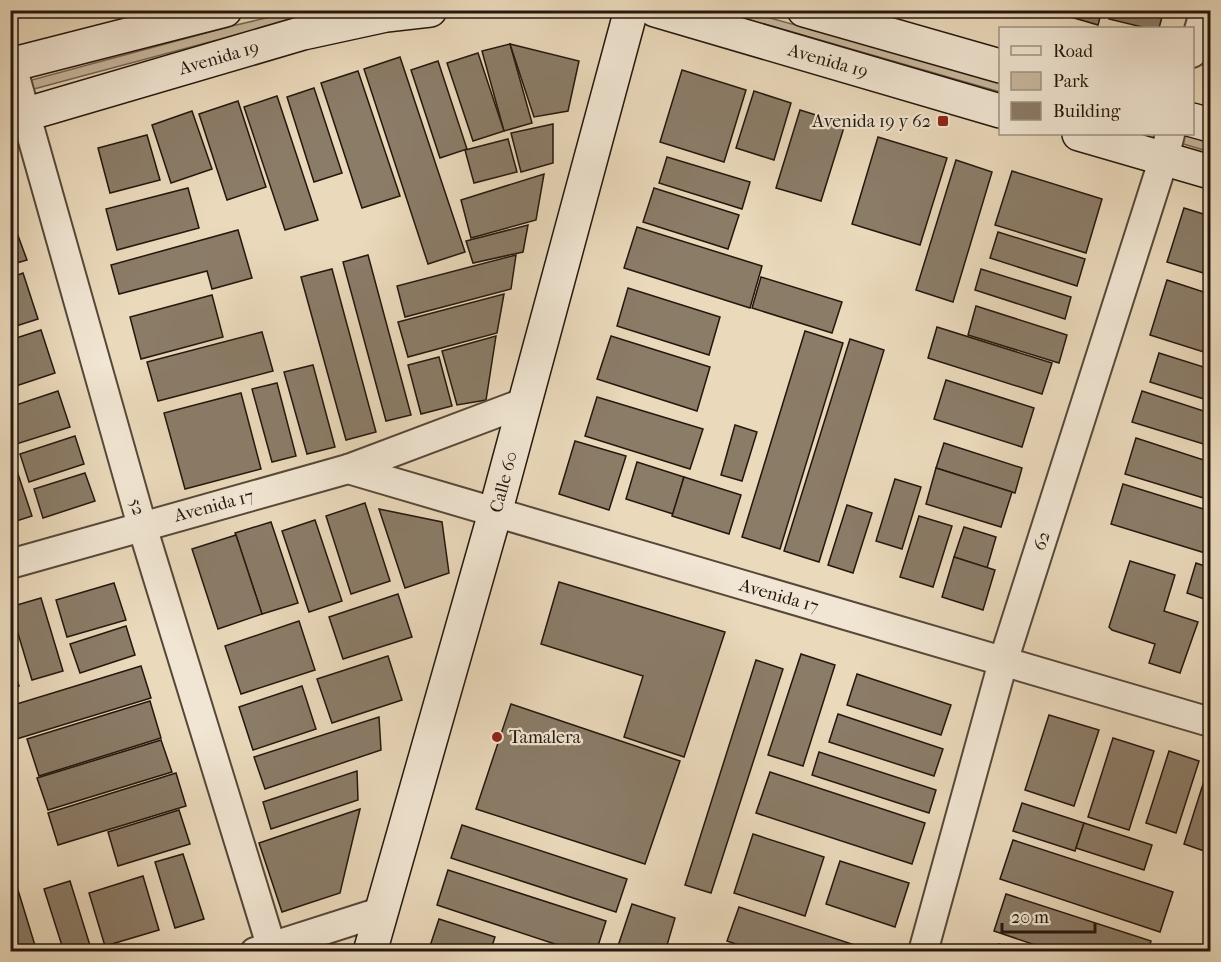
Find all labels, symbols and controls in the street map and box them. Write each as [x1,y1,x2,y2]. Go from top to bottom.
legend [999,27,1194,135]
street label: Avenida 19 [176,37,261,80]
street label: Avenida 19 [785,39,870,82]
text: Road [1053,41,1093,62]
text: Park [1053,71,1090,92]
text: Building [1053,101,1121,122]
place label: Avenida 19 y 62 [811,111,931,132]
marker: Avenida 19 y 62 [936,114,950,128]
street label: Calle 60 [486,449,522,515]
street label: Avenida 17 [171,485,256,527]
street label: 52 [125,496,149,518]
street label: 62 [1029,529,1055,553]
street label: Avenida 17 [736,574,821,617]
place label: Tamalera [509,727,582,748]
marker: Tamalera [490,730,504,744]
scale bar [1002,896,1095,934]
text: 20 m [1011,907,1049,928]

